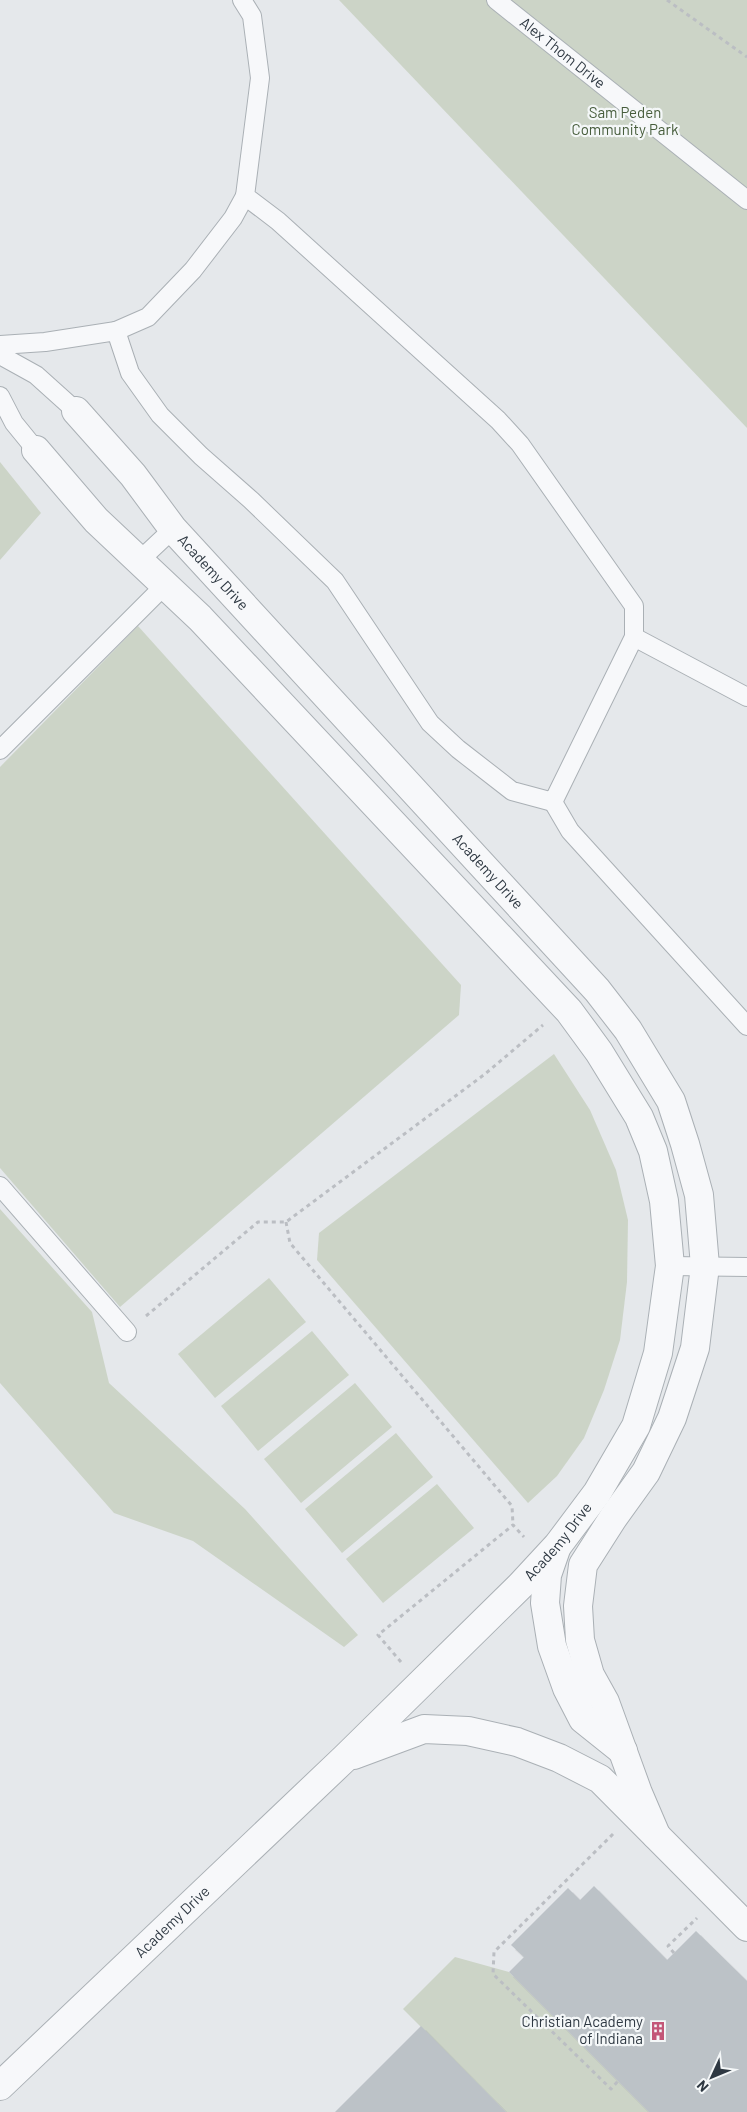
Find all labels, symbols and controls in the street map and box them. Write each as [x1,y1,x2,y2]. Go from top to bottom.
street label: Alex Thom Drive [517,13,609,92]
park label: Sam Peden Community Park [572,103,679,138]
street label: Academy Drive [175,530,253,613]
street label: Academy Drive [449,829,528,912]
street label: Academy Drive [520,1498,595,1584]
street label: Academy Drive [131,1882,213,1961]
place label: Christian Academy of Indiana [522,2012,643,2047]
building icon: Christian Academy of Indiana [647,2020,669,2042]
north arrow [687,2052,737,2102]
text: N [693,2077,712,2096]

